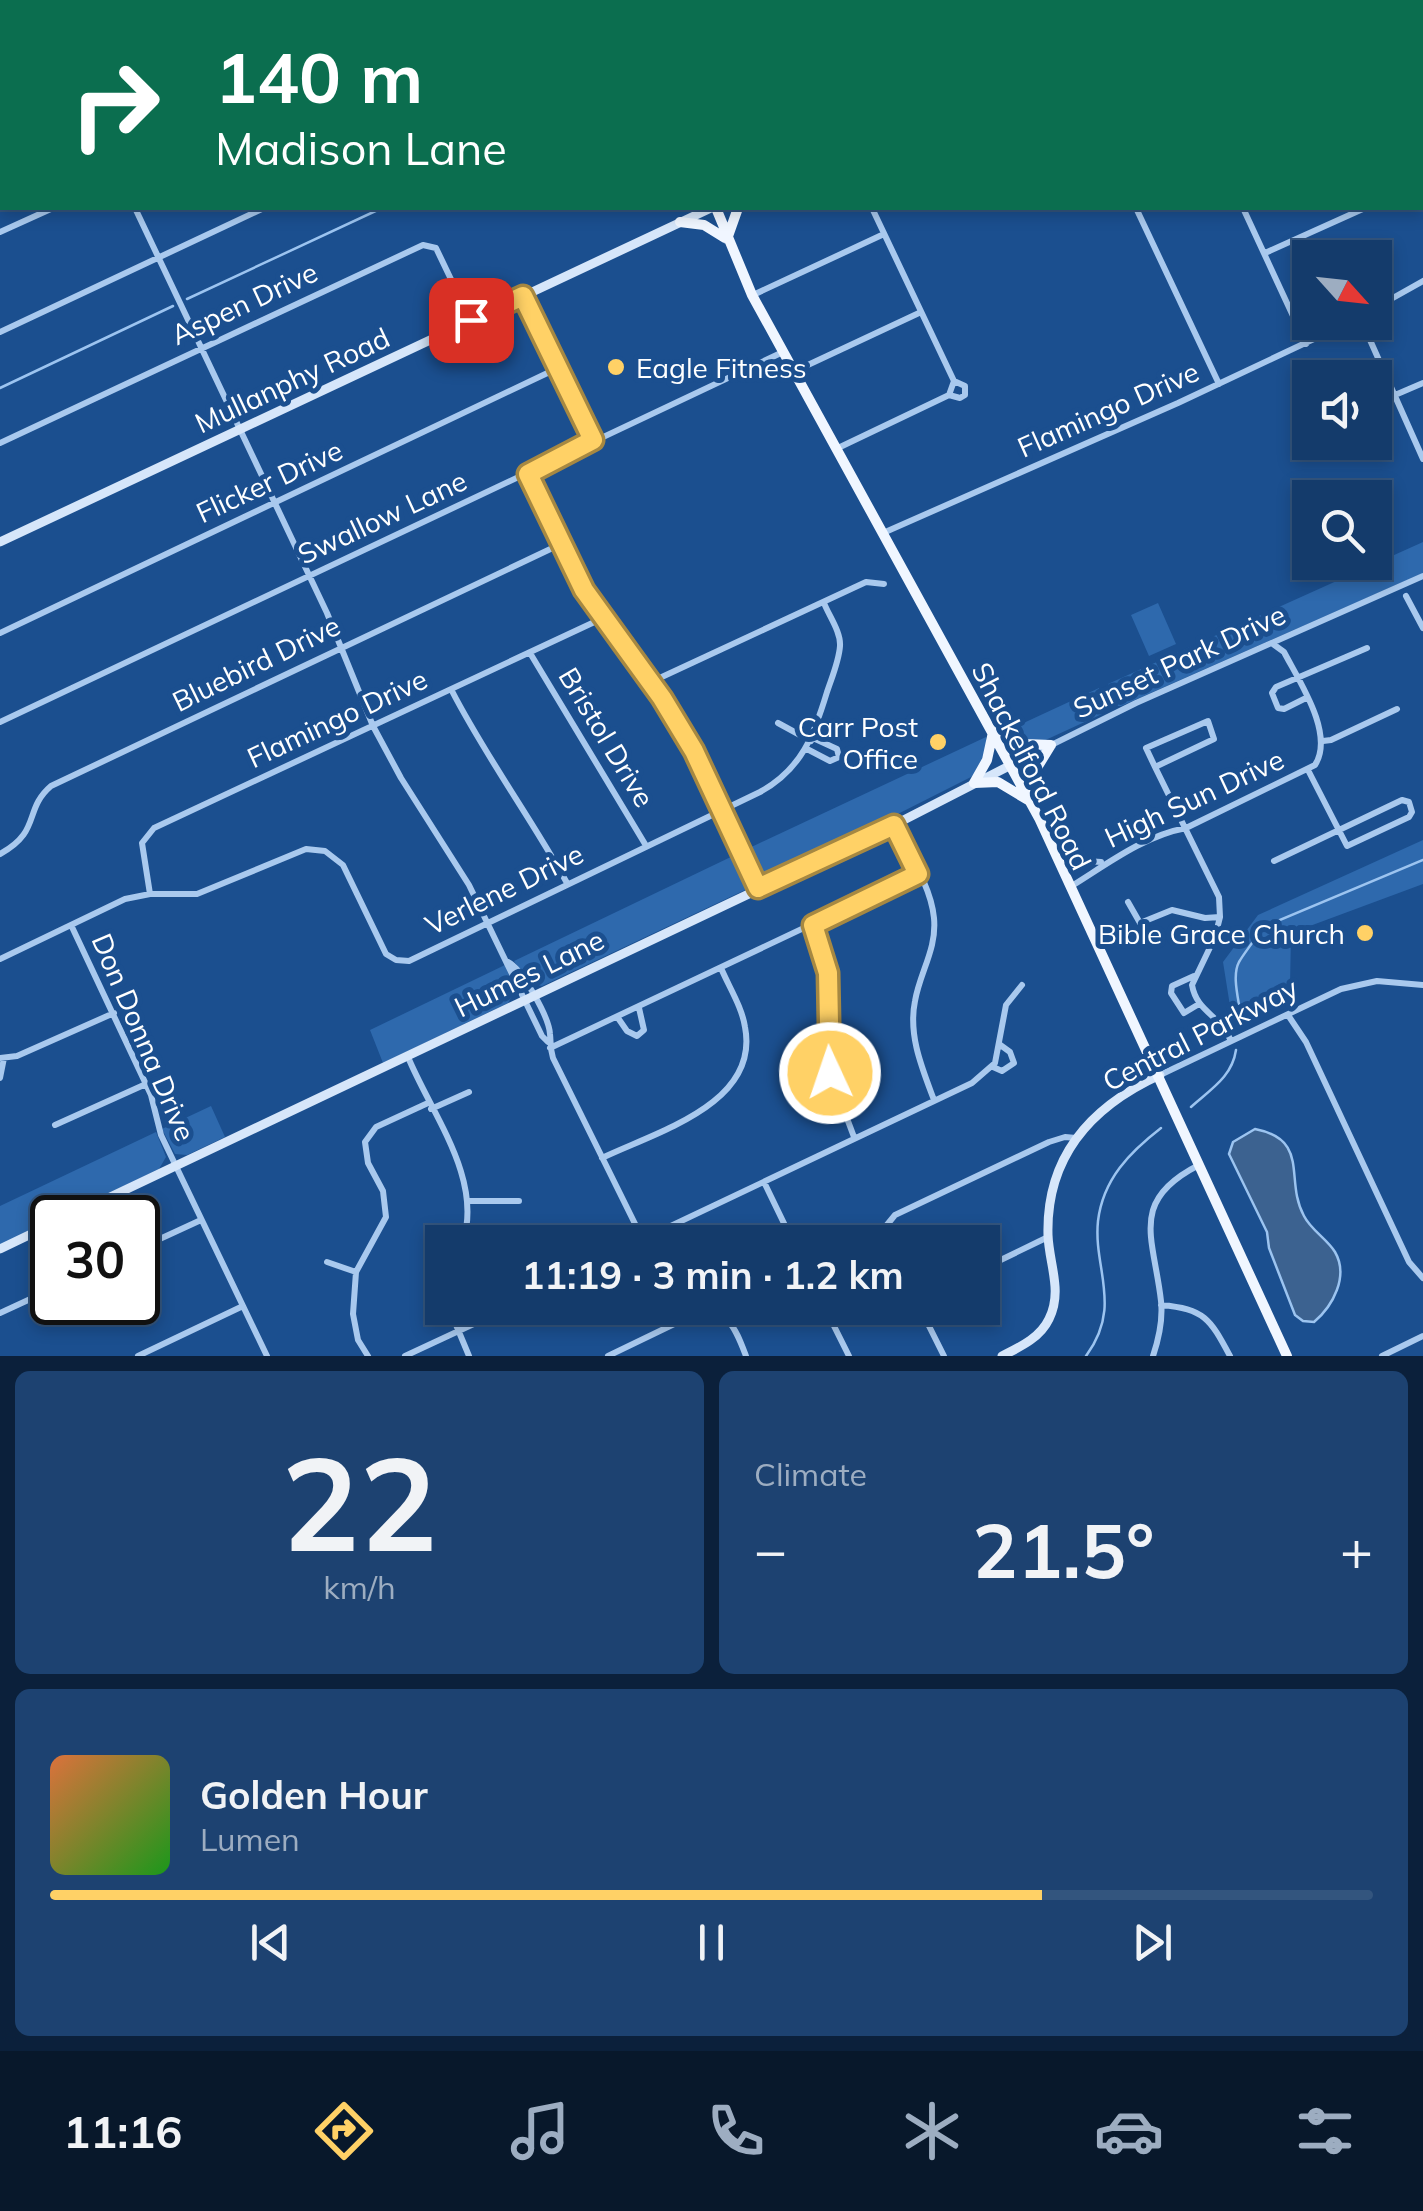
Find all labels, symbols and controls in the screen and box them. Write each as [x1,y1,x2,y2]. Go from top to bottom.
text: 140 m [215,33,423,121]
icon: right [50,40,180,170]
text: Madison Lane [215,120,507,176]
north arrow [1292,240,1392,340]
map controls [1292,240,1392,580]
street label: Aspen Drive [165,254,323,352]
pin [429,278,514,363]
icon: arrive [444,293,499,348]
street label: Mullanphy Road [189,320,395,440]
place label: Eagle Fitness [636,350,807,385]
street label: Flamingo Drive [1012,353,1204,465]
marker: Eagle Fitness [605,356,627,378]
button: sound [1292,360,1392,460]
street label: Flicker Drive [190,432,348,530]
street label: Swallow Lane [292,463,472,571]
button: search [1292,480,1392,580]
street label: Sunset Park Drive [1067,597,1291,725]
street label: Bluebird Drive [166,607,346,719]
street label: Shackelford Road [965,656,1099,876]
street label: Flamingo Drive [241,661,433,775]
street label: Bristol Drive [552,661,662,813]
place label: Carr Post Office [798,709,918,776]
marker: Carr Post Office [927,731,949,753]
street label: High Sun Drive [1099,741,1289,855]
street label: Verlene Drive [419,836,589,942]
place label: Bible Grace Church [1098,916,1345,951]
street label: Humes Lane [448,922,610,1024]
marker: Bible Grace Church [1354,922,1376,944]
street label: Don Donna Drive [85,928,203,1146]
street label: Central Parkway [1097,970,1304,1098]
position arrow [778,1021,882,1125]
speed limit sign: 30 [30,1195,160,1325]
text: 11:19 · 3 min · 1.2 km [521,1251,904,1299]
text: 22 [281,1420,438,1584]
text: Climate [754,1454,867,1494]
text: 21.5° [972,1503,1155,1597]
text: − [754,1515,787,1584]
text: + [1340,1515,1373,1584]
text: km/h [323,1567,396,1607]
text: Golden Hour [200,1771,428,1819]
text: Lumen [200,1819,300,1859]
icon: previous [243,1915,298,1970]
icon: pause [684,1915,739,1970]
icon: next [1125,1915,1180,1970]
icon: directions [309,2096,379,2166]
icon: music [505,2096,575,2166]
icon: phone [701,2096,771,2166]
icon: climate [897,2096,967,2166]
icon: car [1094,2096,1164,2166]
icon: filters [1290,2096,1360,2166]
text: 11:16 [63,2103,182,2159]

